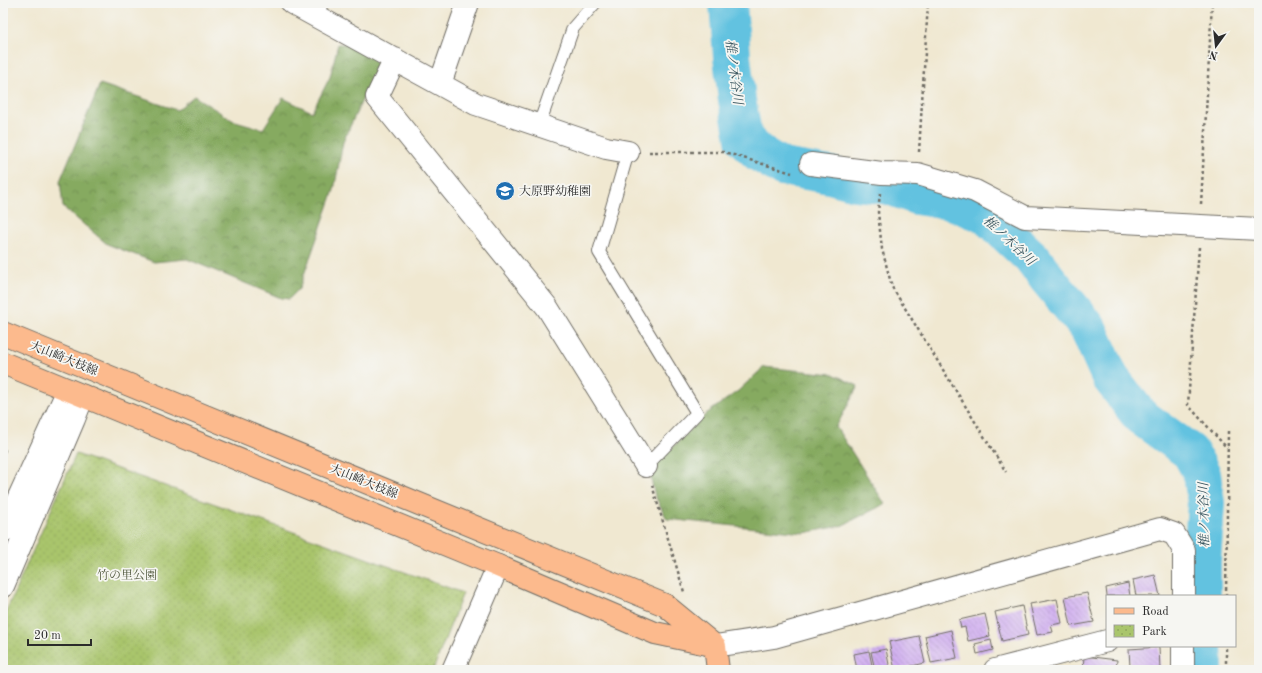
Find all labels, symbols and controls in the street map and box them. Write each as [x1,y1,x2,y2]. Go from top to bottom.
north arrow [1196,26,1236,66]
water label: 椎ノ木谷川 [723,39,745,107]
text: N [1208,48,1219,61]
school or university icon: 大原野幼稚園 [494,180,516,202]
place label: 大原野幼稚園 [519,184,591,198]
water label: 椎ノ木谷川 [981,213,1039,269]
street label: 大山崎大枝線 [28,338,100,378]
street label: 大山崎大枝線 [328,461,400,501]
water label: 椎ノ木谷川 [1196,480,1212,548]
park label: 竹の里公園 [97,568,157,582]
legend [1106,595,1236,647]
text: Road [1142,606,1169,618]
scale bar [28,621,91,647]
text: Park [1142,626,1167,638]
text: 20 m [34,630,61,642]

